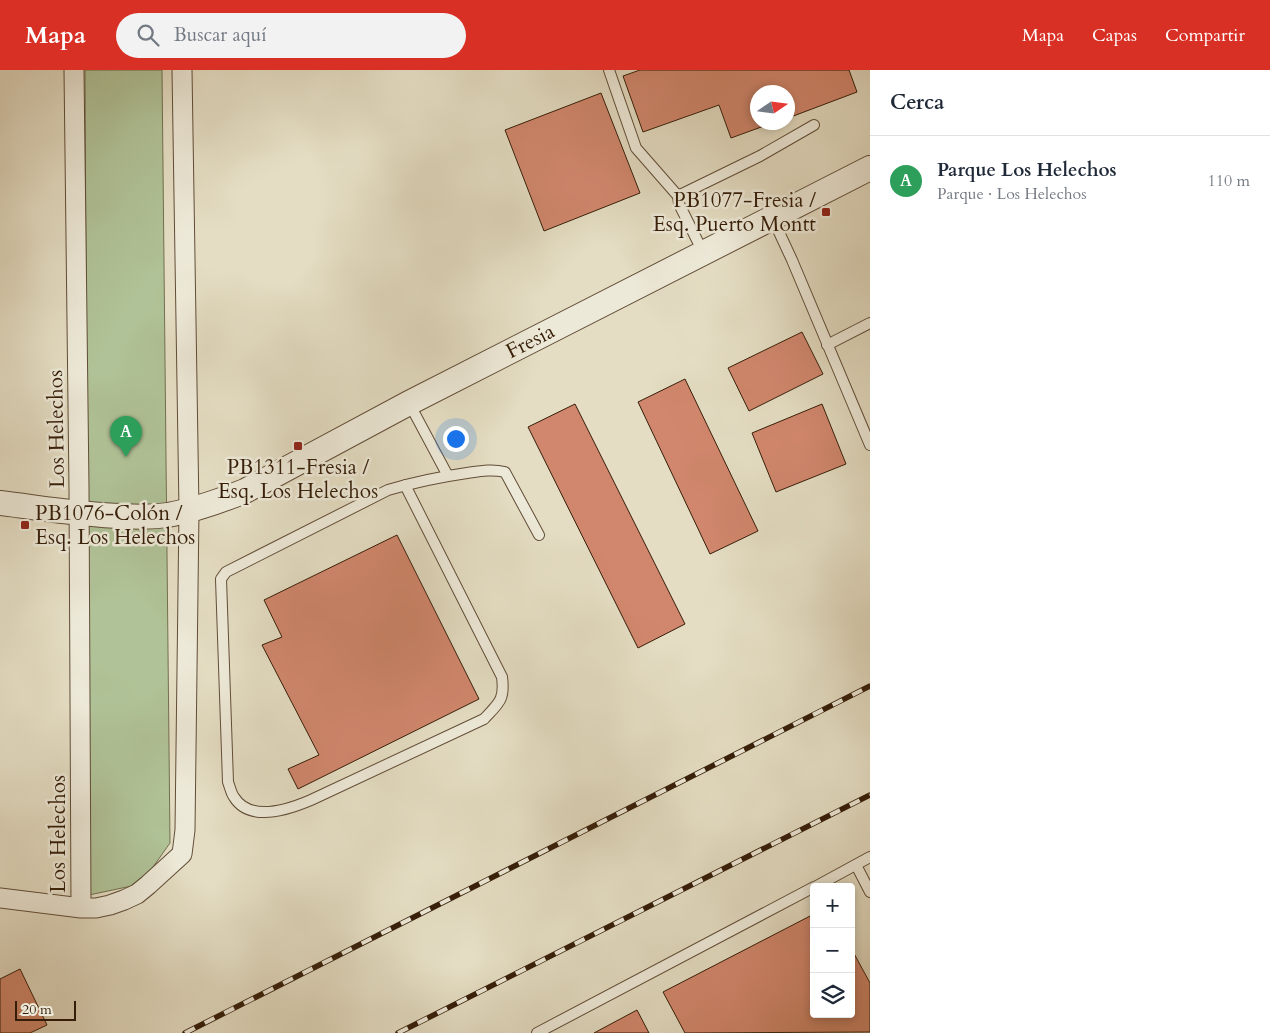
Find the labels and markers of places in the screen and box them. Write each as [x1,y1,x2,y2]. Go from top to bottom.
place label: PB1077-Fresia / Esq. Puerto Montt [653,186,816,239]
marker: PB1077-Fresia / Esq. Puerto Montt [820,206,832,218]
pin: A [110,416,142,457]
marker: PB1311-Fresia / Esq. Los Helechos [292,440,304,452]
place label: PB1311-Fresia / Esq. Los Helechos [218,453,378,506]
place label: PB1076-Colón / Esq. Los Helechos [35,499,195,552]
marker: PB1076-Colón / Esq. Los Helechos [19,519,31,531]

